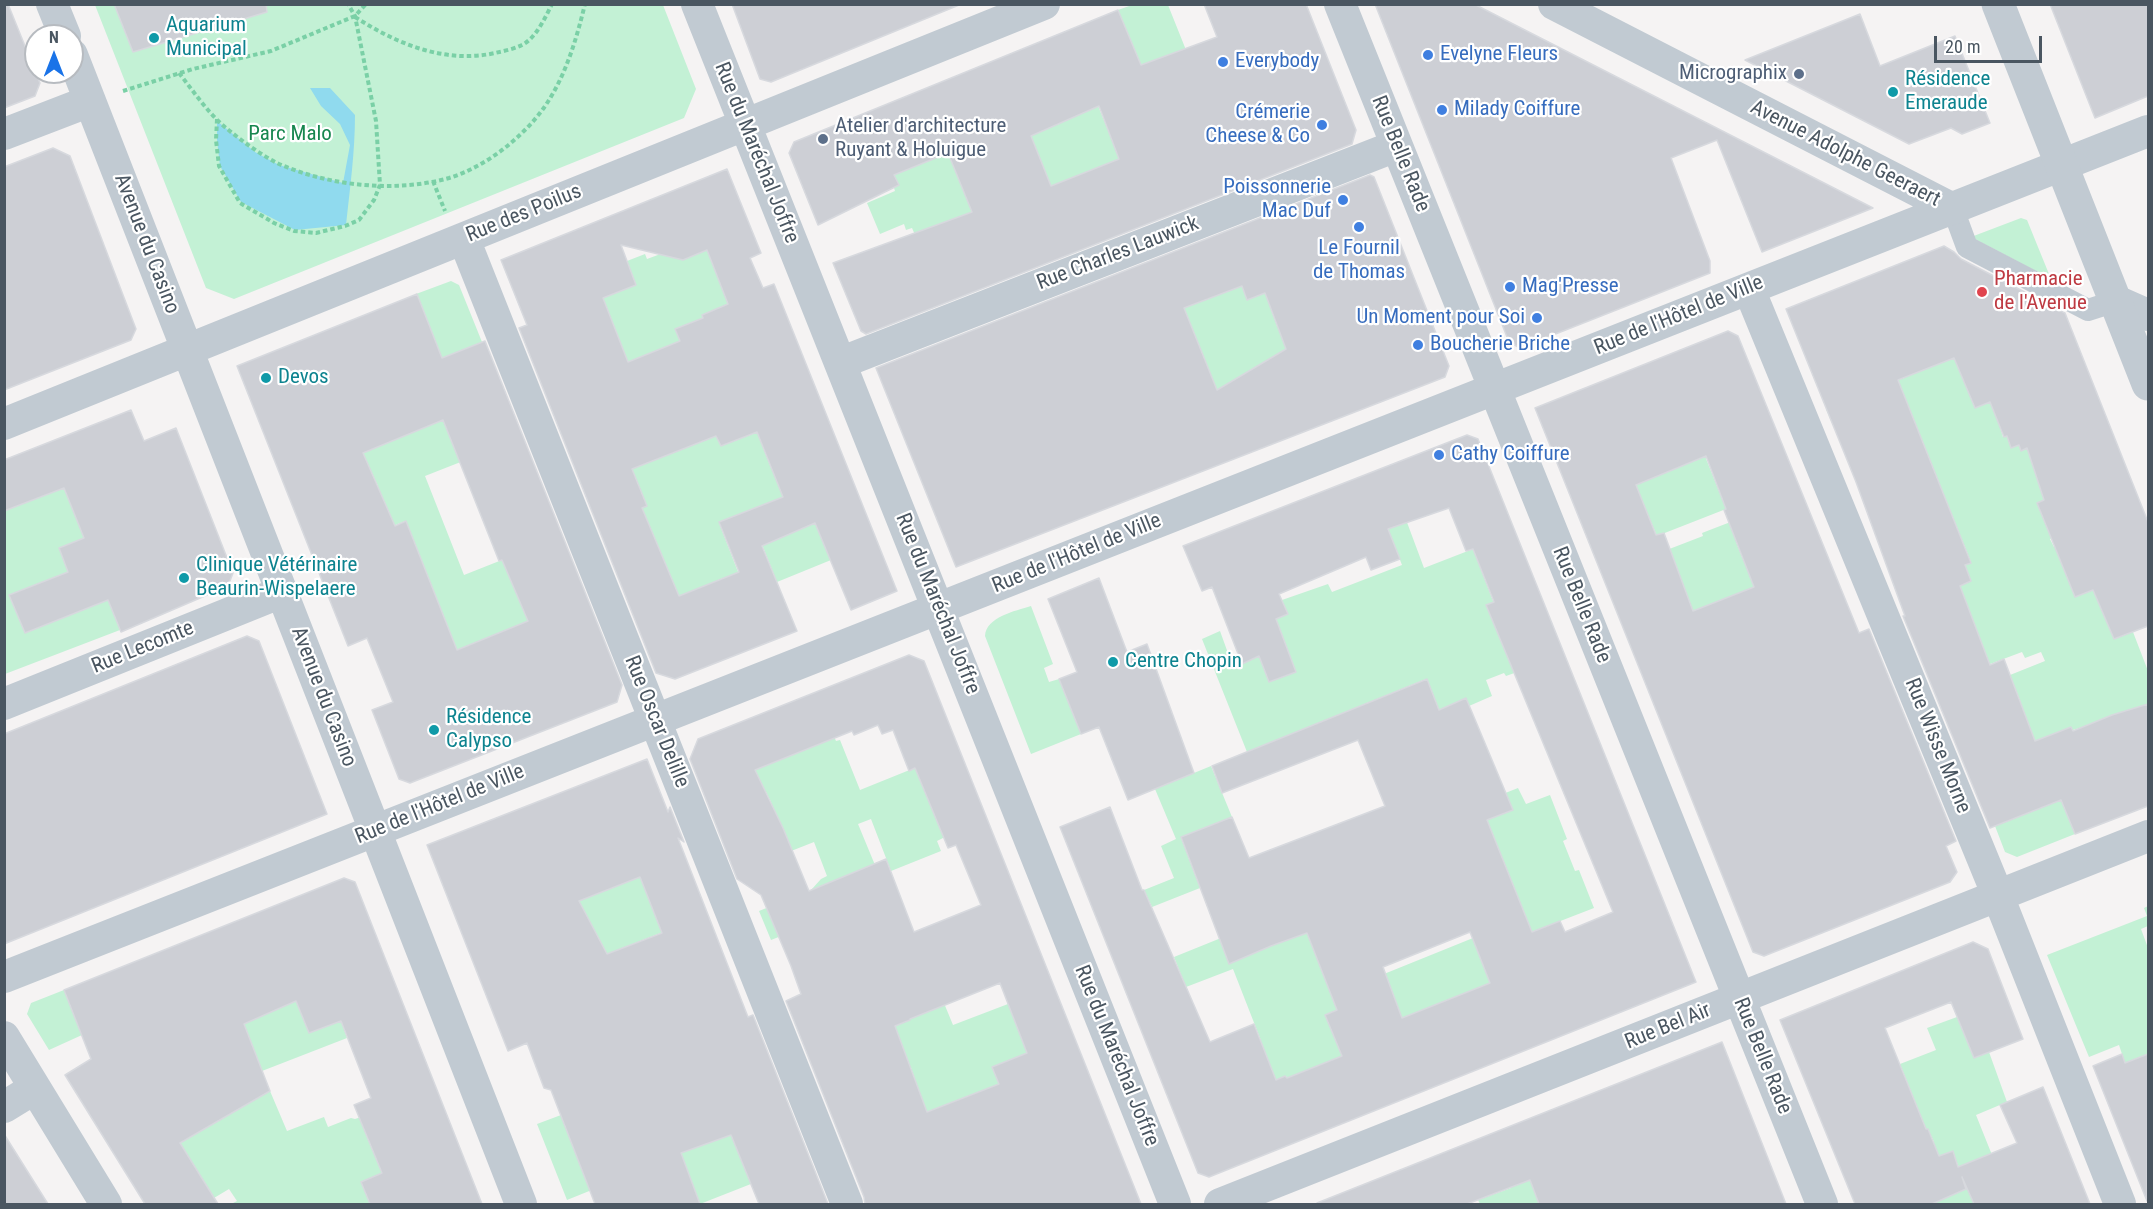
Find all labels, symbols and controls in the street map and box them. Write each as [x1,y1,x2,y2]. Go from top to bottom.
place label: Aquarium Municipal [166,13,247,63]
north arrow [24,24,84,84]
scale bar [1937,24,2045,62]
text: N [49,28,59,47]
marker: Aquarium Municipal [147,31,161,45]
text: 20 m [1945,36,1980,57]
place label: Evelyne Fleurs [1440,42,1558,68]
marker: Evelyne Fleurs [1421,48,1435,62]
place label: Everybody [1235,49,1319,75]
marker: Everybody [1216,55,1230,69]
street label: Rue du Maréchal Joffre [708,59,804,247]
place label: Micrographix [1679,61,1787,87]
marker: Micrographix [1792,67,1806,81]
place label: Résidence Emeraude [1905,67,1990,117]
marker: Résidence Emeraude [1886,85,1900,99]
street label: Rue Belle Rade [1365,92,1435,216]
street label: Avenue Adolphe Geeraert [1746,95,1944,213]
place label: Milady Coiffure [1454,97,1580,123]
place label: Crémerie Cheese & Co [1205,100,1310,150]
marker: Milady Coiffure [1435,103,1449,117]
place label: Atelier d'architecture Ruyant & Holuigue [835,114,1006,164]
marker: Crémerie Cheese & Co [1315,118,1329,132]
park label: Parc Malo [248,122,332,148]
marker: Atelier d'architecture Ruyant & Holuigue [816,132,830,146]
street label: Avenue du Casino [108,171,184,317]
place label: Poissonnerie Mac Duf [1223,175,1331,225]
street label: Rue des Poilus [463,179,585,249]
marker: Poissonnerie Mac Duf [1336,193,1350,207]
street label: Rue Charles Lauwick [1033,212,1203,296]
marker: Le Fournil de Thomas [1352,220,1366,234]
place label: Le Fournil de Thomas [1313,236,1405,286]
place label: Pharmacie de l'Avenue [1994,267,2087,317]
street label: Rue de l'Hôtel de Ville [1591,271,1767,361]
place label: Mag'Presse [1522,274,1619,300]
marker: Mag'Presse [1503,280,1517,294]
marker: Pharmacie de l'Avenue [1975,285,1989,299]
place label: Un Moment pour Soi [1356,305,1525,331]
marker: Un Moment pour Soi [1530,311,1544,325]
place label: Boucherie Briche [1430,332,1570,358]
marker: Boucherie Briche [1411,338,1425,352]
place label: Devos [278,365,329,391]
marker: Devos [259,371,273,385]
place label: Cathy Coiffure [1451,442,1570,468]
marker: Cathy Coiffure [1432,448,1446,462]
street label: Rue de l'Hôtel de Ville [989,509,1165,599]
street label: Rue du Maréchal Joffre [889,510,985,698]
street label: Rue Belle Rade [1546,543,1616,667]
place label: Clinique Vétérinaire Beaurin-Wispelaere [196,553,357,603]
marker: Clinique Vétérinaire Beaurin-Wispelaere [177,571,191,585]
street label: Rue Lecomte [88,616,198,680]
street label: Avenue du Casino [285,624,361,770]
place label: Centre Chopin [1125,649,1242,675]
street label: Rue Oscar Delille [618,652,694,792]
marker: Centre Chopin [1106,655,1120,669]
street label: Rue Wisse Morne [1898,675,1976,817]
place label: Résidence Calypso [446,705,531,755]
marker: Résidence Calypso [427,723,441,737]
street label: Rue de l'Hôtel de Ville [352,760,528,850]
street label: Rue du Maréchal Joffre [1068,962,1164,1150]
street label: Rue Belle Rade [1727,994,1797,1118]
street label: Rue Bel Air [1621,998,1715,1056]

